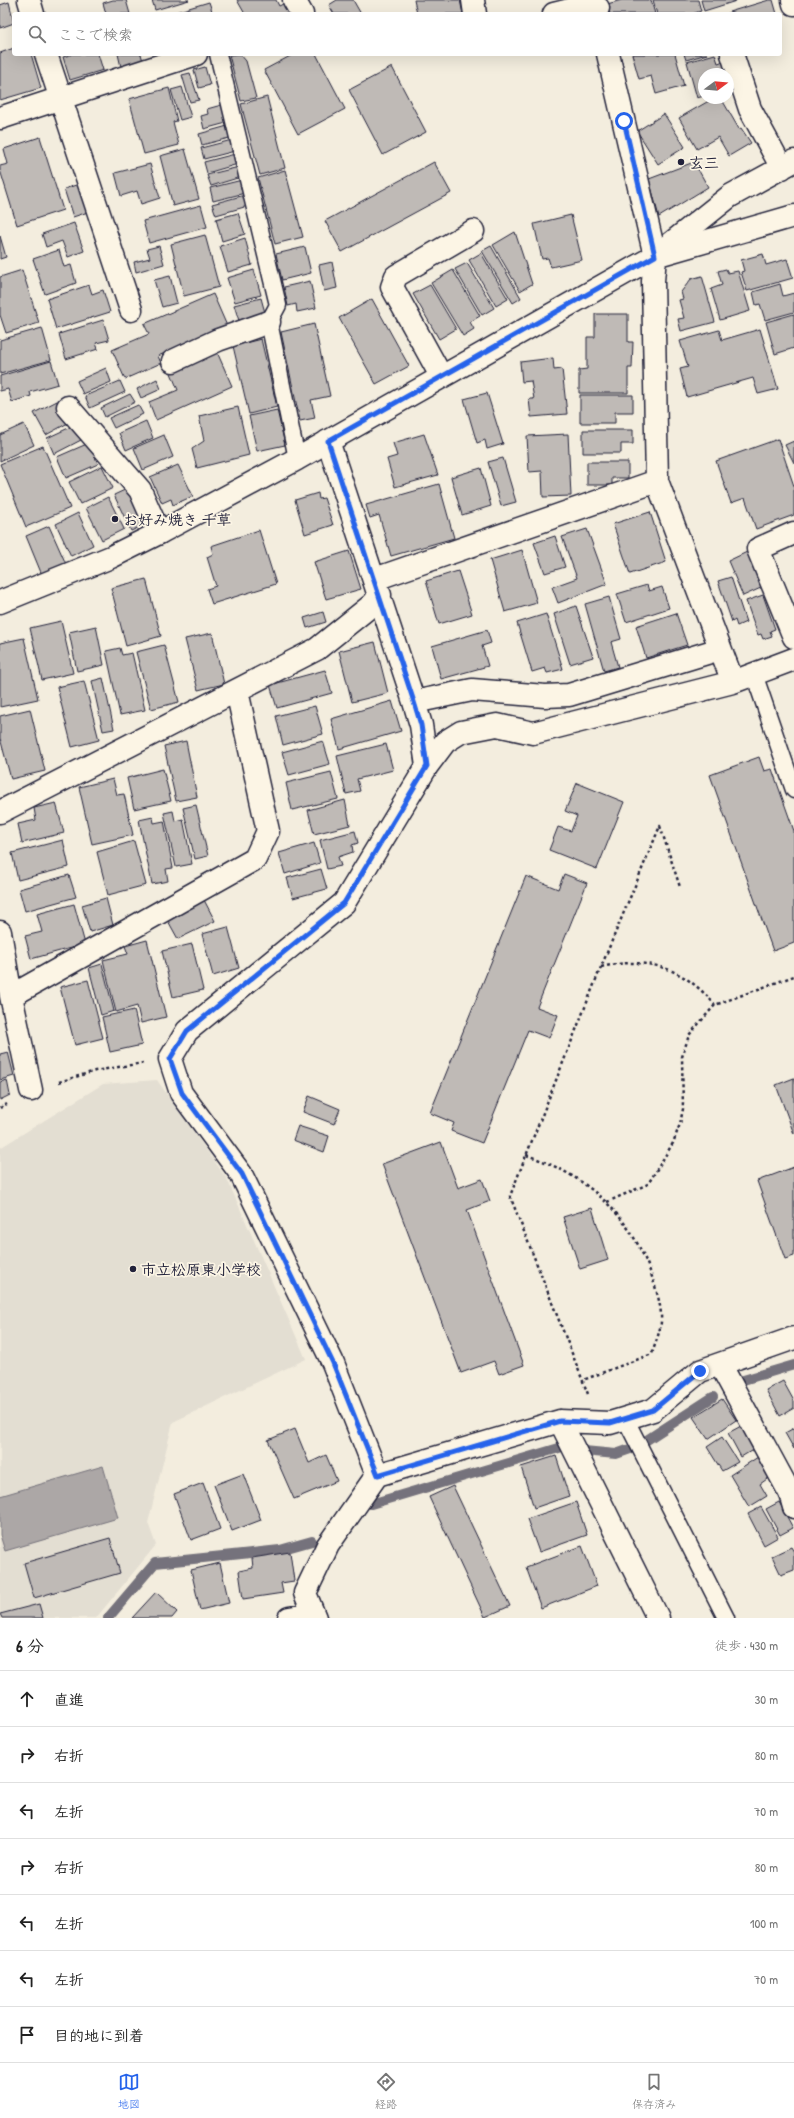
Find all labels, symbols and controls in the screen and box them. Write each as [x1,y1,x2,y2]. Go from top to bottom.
search box [12,12,782,56]
icon: search [26,23,48,45]
text: ここで検索 [58,24,133,45]
north arrow [698,68,734,104]
route start [615,112,633,130]
place label: 玄三 [689,152,719,173]
marker: 玄三 [676,157,686,167]
place label: お好み焼き 千草 [123,509,231,530]
marker: お好み焼き 千草 [110,514,120,524]
place label: 市立松原東小学校 [141,1259,261,1280]
marker: 市立松原東小学校 [128,1264,138,1274]
route end [691,1362,709,1380]
text: 6 分 [16,1634,44,1657]
text: 徒歩 · 430 m [715,1636,778,1654]
icon: ahead [16,1688,38,1710]
text: 直進 [54,1689,84,1710]
text: 30 m [755,1690,778,1708]
icon: right [16,1744,38,1766]
text: 右折 [54,1745,84,1766]
text: 80 m [755,1746,778,1764]
icon: left [16,1800,38,1822]
text: 左折 [54,1801,84,1822]
text: 70 m [754,1802,778,1820]
icon: right [16,1856,38,1878]
text: 右折 [54,1857,84,1878]
text: 80 m [755,1858,778,1876]
icon: left [16,1912,38,1934]
text: 左折 [54,1913,84,1934]
text: 100 m [750,1914,778,1932]
icon: left [16,1968,38,1990]
text: 左折 [54,1969,84,1990]
text: 70 m [754,1970,778,1988]
icon: arrive [16,2024,38,2046]
text: 目的地に到着 [54,2025,144,2046]
tab: 地図 [118,2071,140,2111]
tab: 経路 [375,2071,397,2111]
tab: 保存済み [632,2071,676,2111]

